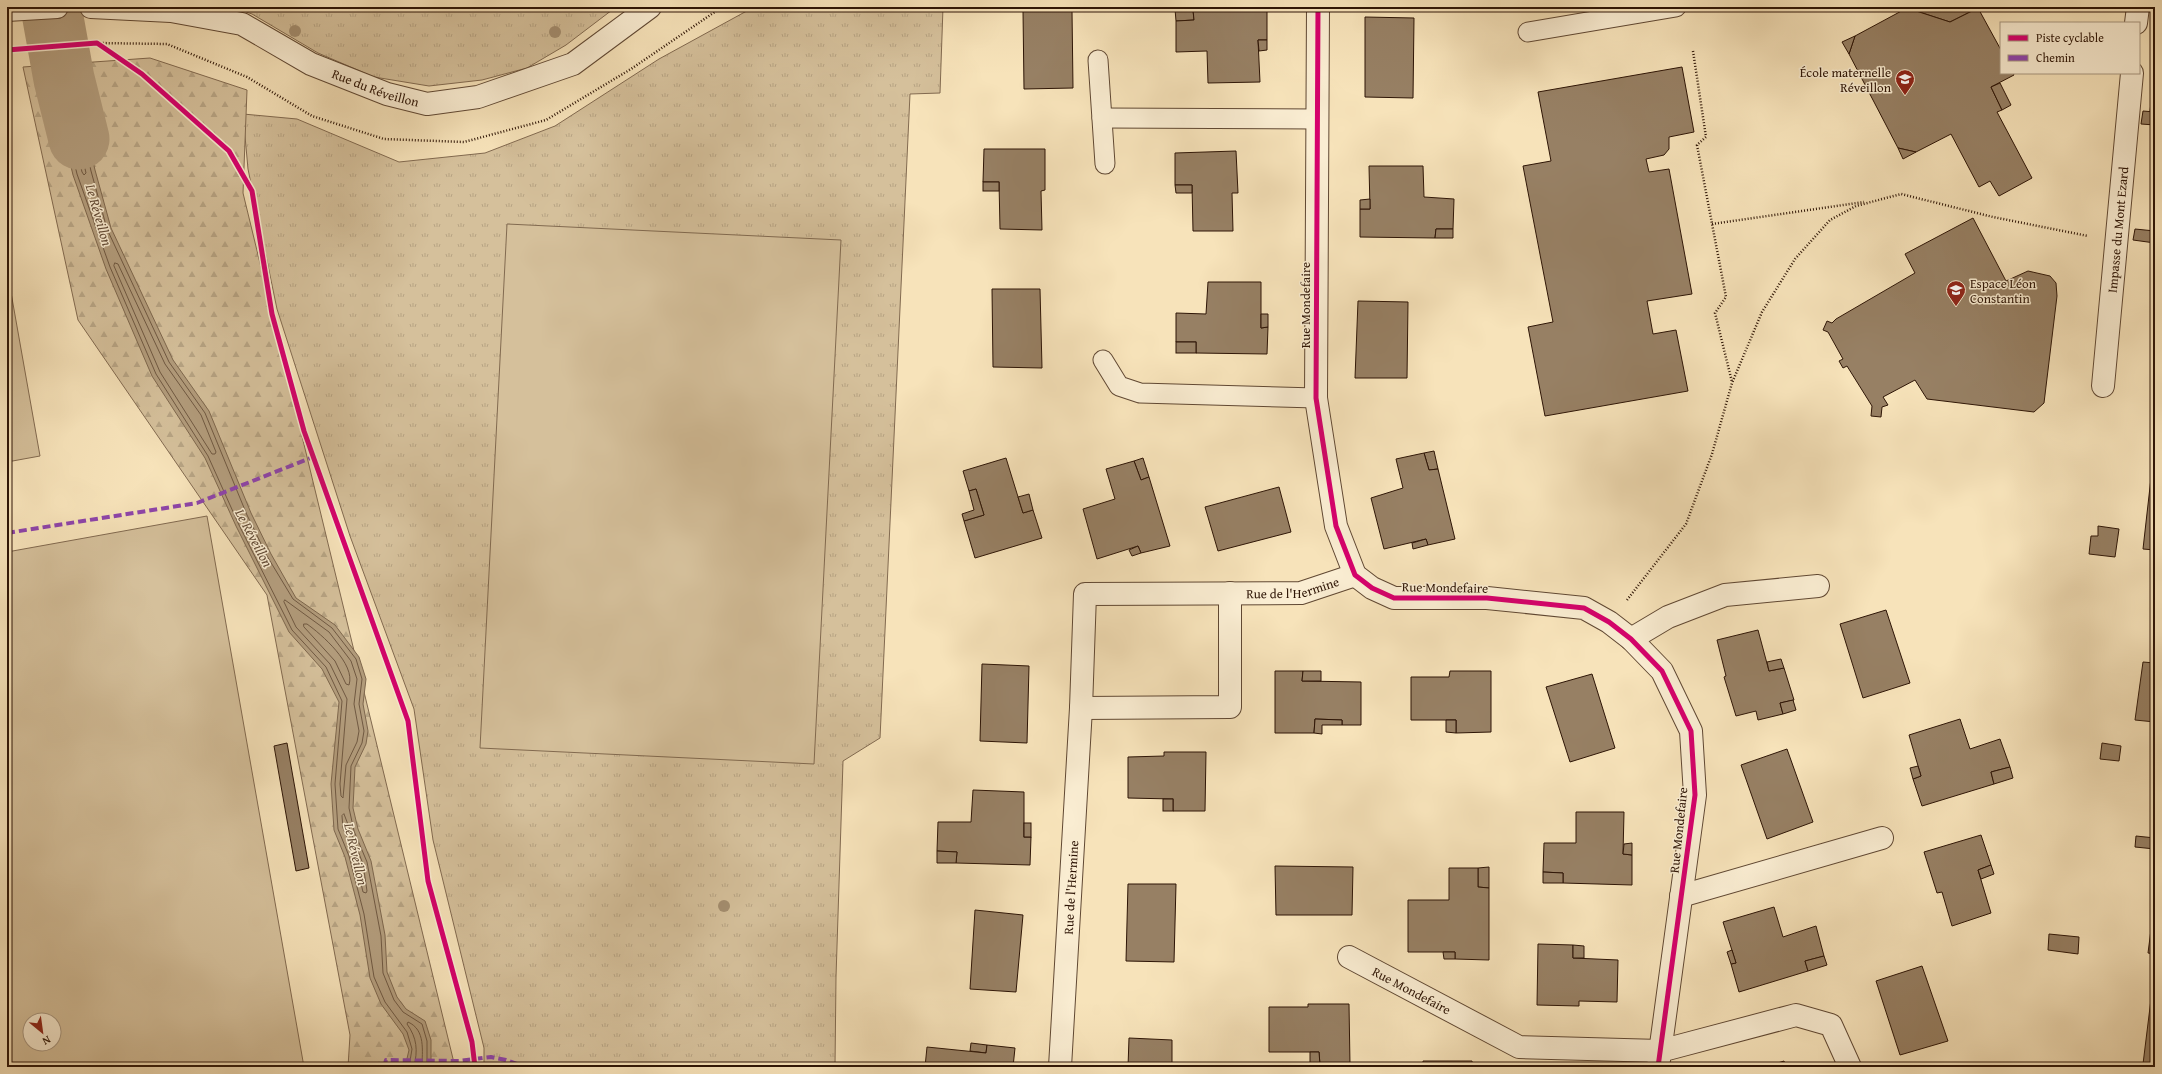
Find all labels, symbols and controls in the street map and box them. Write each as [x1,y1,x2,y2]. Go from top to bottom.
legend [2000,22,2140,74]
text: Piste cyclable [2036,29,2104,46]
text: Chemin [2036,49,2075,66]
place label: École maternelle Réveillon [1800,63,1892,97]
street label: Rue du Réveillon [329,64,422,112]
school or university icon: École maternelle Réveillon [1894,68,1916,96]
street label: Impasse du Mont Ezard [2103,166,2133,294]
water label: Le Réveillon [80,181,117,248]
street label: Rue Mondefaire [1296,262,1315,348]
place label: Espace Léon Constantin [1970,274,2037,308]
school or university icon: Espace Léon Constantin [1945,279,1967,307]
water label: Le Réveillon [230,504,278,571]
street label: Rue de l'Hermine [1246,572,1342,603]
street label: Rue Mondefaire [1402,577,1488,598]
street label: Rue Mondefaire [1665,786,1692,874]
water label: Le Réveillon [339,820,373,887]
street label: Rue de l'Hermine [1059,840,1083,935]
street label: Rue Mondefaire [1369,962,1454,1019]
north arrow [22,1012,62,1052]
text: N [39,1032,54,1050]

